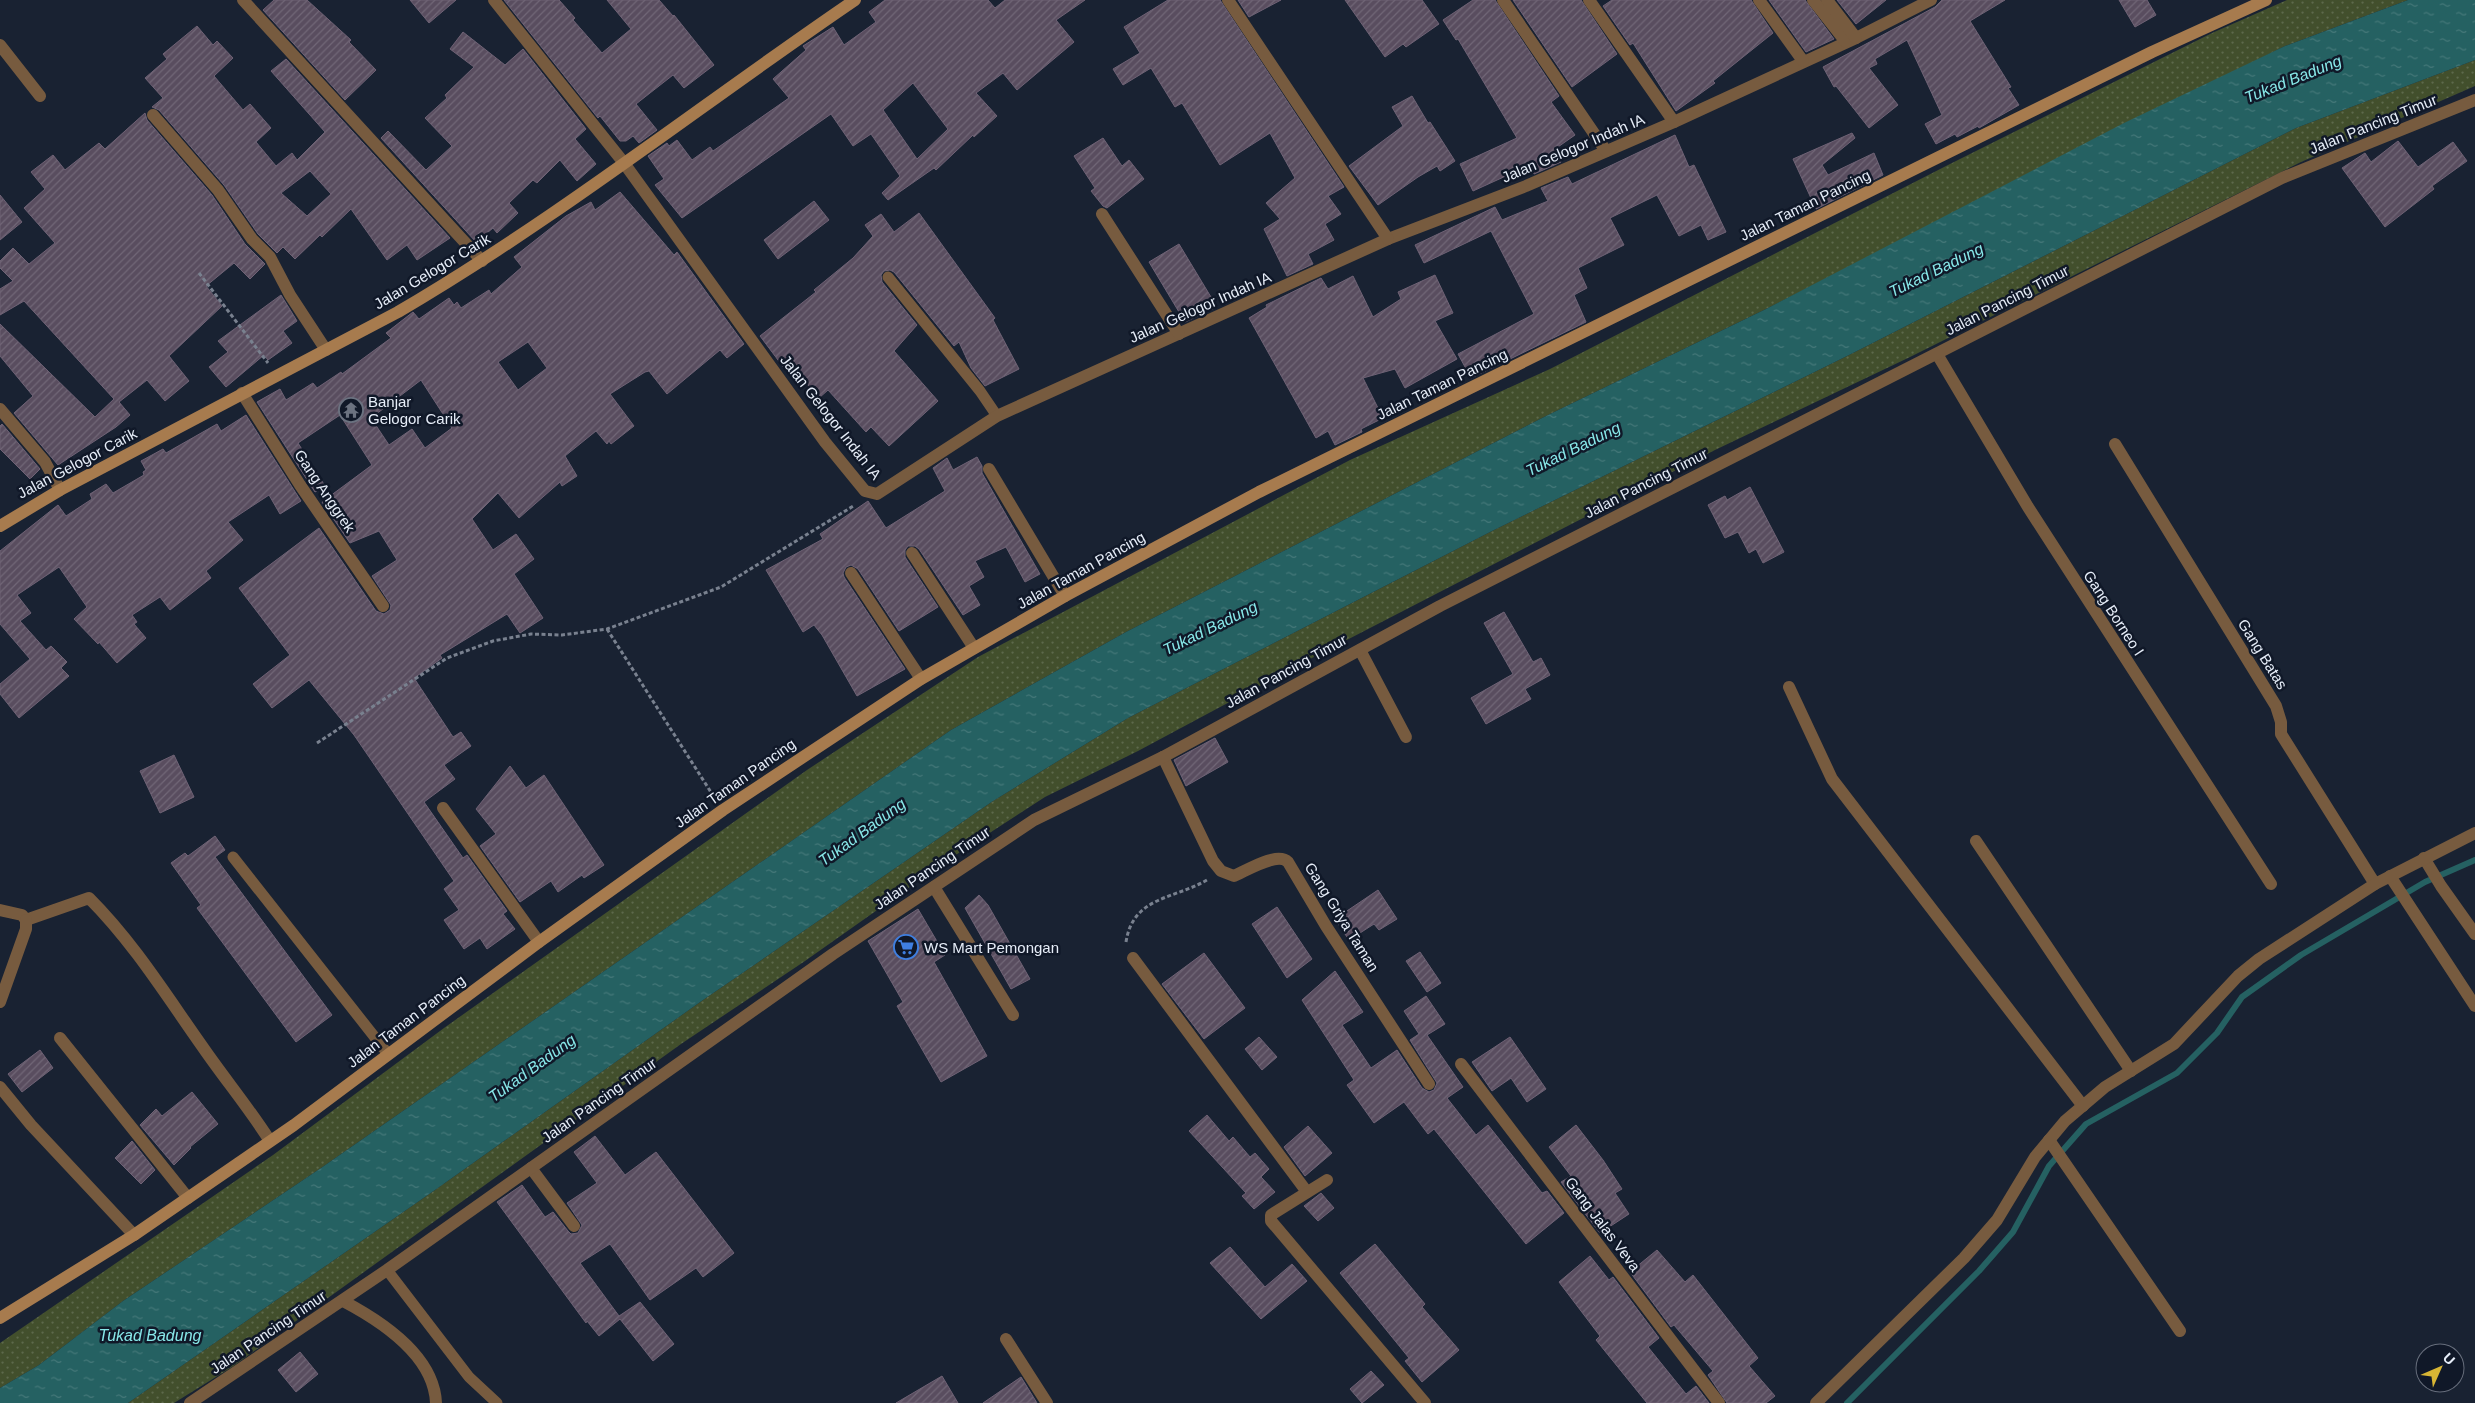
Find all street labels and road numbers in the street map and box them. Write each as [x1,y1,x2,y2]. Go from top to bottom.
street label: Jalan Pancing Timur [2307,91,2439,157]
street label: Jalan Gelogor Indah IA [1499,110,1647,186]
street label: Jalan Taman Pancing [1737,166,1873,244]
street label: Jalan Gelogor Carik [371,229,494,312]
street label: Jalan Pancing Timur [1943,262,2071,338]
street label: Jalan Gelogor Indah IA [1126,268,1274,346]
street label: Jalan Taman Pancing [1374,345,1510,423]
street label: Jalan Gelogor Indah IA [777,351,885,483]
street label: Jalan Gelogor Carik [14,424,140,502]
street label: Jalan Pancing Timur [1582,445,1710,521]
street label: Gang Anggrek [291,446,359,536]
street label: Jalan Taman Pancing [1014,528,1148,612]
street label: Gang Borneo I [2080,567,2148,659]
street label: Gang Batas [2235,616,2291,692]
street label: Jalan Pancing Timur [1222,631,1350,711]
street label: Jalan Taman Pancing [671,735,799,831]
street label: Jalan Pancing Timur [871,823,993,913]
street label: Gang Griya Taman [1302,859,1382,975]
street label: Jalan Taman Pancing [344,971,468,1071]
street label: Jalan Pancing Timur [538,1054,660,1146]
street label: Gang Jalas Veva [1562,1174,1644,1275]
street label: Jalan Pancing Timur [207,1287,329,1377]

